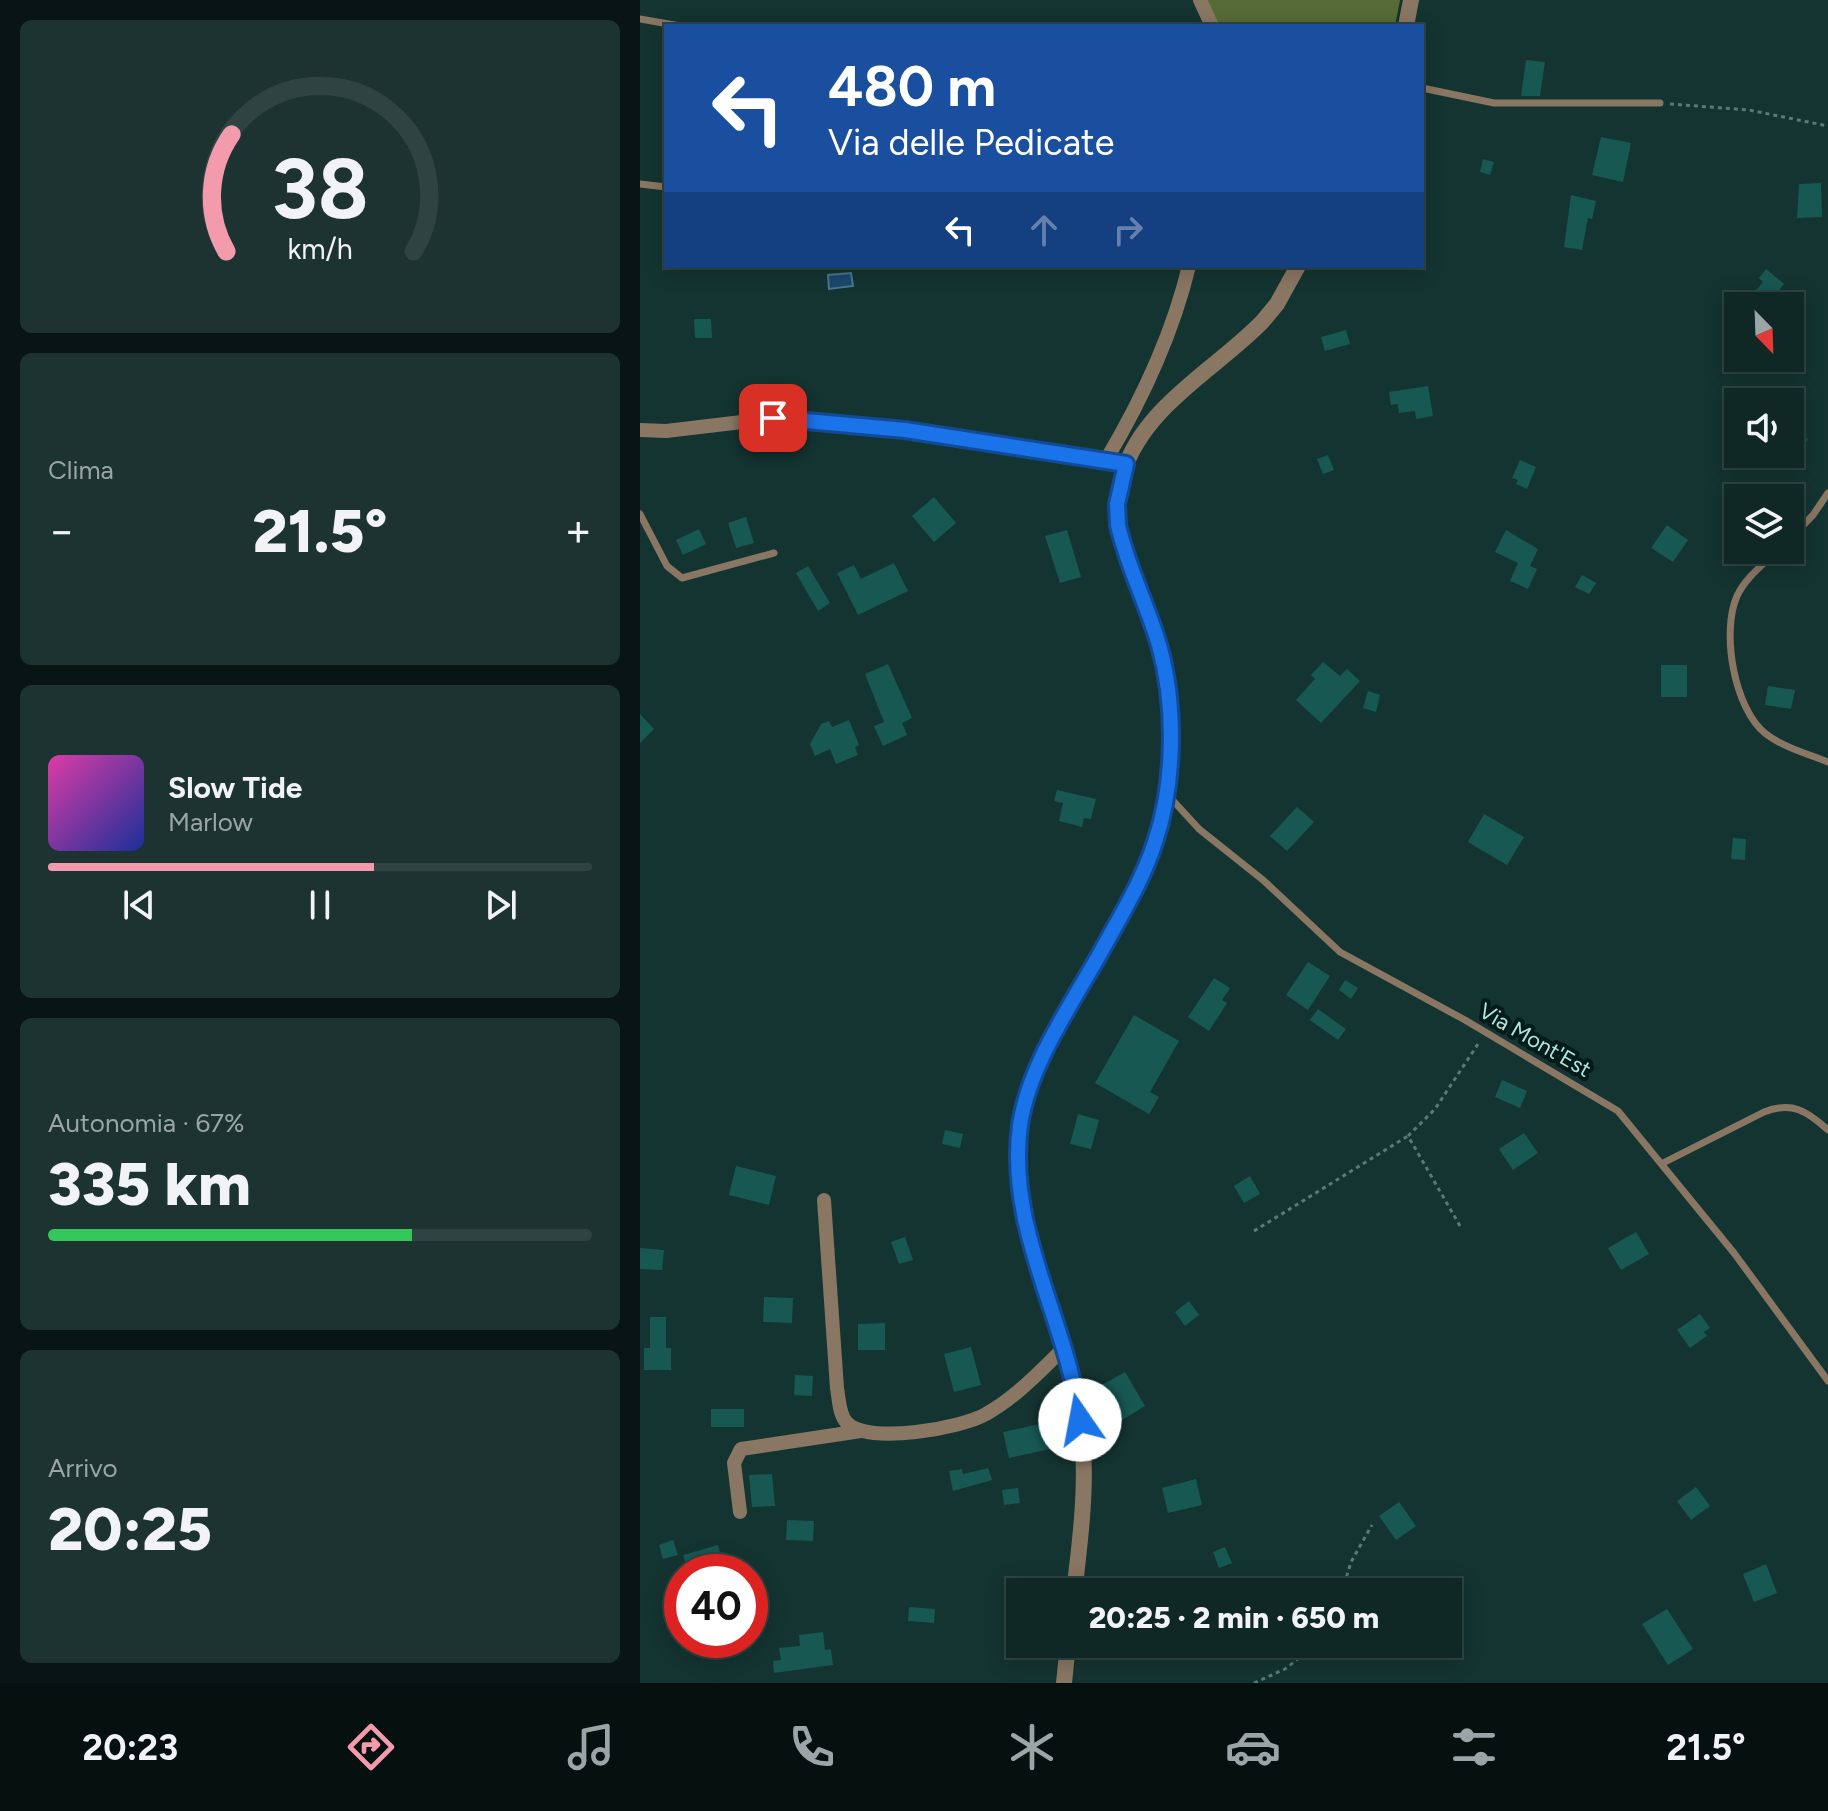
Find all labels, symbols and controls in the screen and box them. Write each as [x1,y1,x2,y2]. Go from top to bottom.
text: 480 m [828,53,996,120]
icon: left [696,56,800,160]
text: Via delle Pedicate [828,121,1114,164]
text: 38 [271,139,369,239]
icon: left [938,208,982,252]
icon: ahead [1022,208,1066,252]
icon: right [1106,208,1150,252]
text: km/h [287,232,353,266]
north arrow [1724,292,1804,372]
map controls [1724,292,1804,564]
pin [739,384,807,452]
button: sound [1724,388,1804,468]
icon: arrive [751,396,795,440]
text: Clima [48,454,114,486]
button: layers [1724,484,1804,564]
text: 21.5° [253,495,387,567]
text: − [48,504,75,557]
text: + [565,504,592,557]
text: Slow Tide [168,769,302,806]
text: Marlow [168,806,253,838]
icon: previous [117,883,161,927]
icon: pause [298,883,342,927]
icon: next [479,883,523,927]
street label: Via Mont'Est [1474,997,1596,1083]
text: Autonomia · 67% [48,1107,245,1139]
text: 335 km [48,1148,251,1220]
position arrow [1038,1378,1122,1462]
text: Arrivo [48,1452,118,1484]
text: 20:25 [48,1493,212,1565]
speed limit sign: 40 [664,1554,768,1658]
text: 20:25 · 2 min · 650 m [1089,1599,1379,1636]
icon: directions [343,1719,399,1775]
icon: music [563,1719,619,1775]
icon: phone [784,1719,840,1775]
icon: climate [1004,1719,1060,1775]
icon: car [1225,1719,1281,1775]
icon: filters [1446,1719,1502,1775]
text: 20:23 [82,1726,178,1769]
text: 21.5° [1666,1726,1746,1769]

